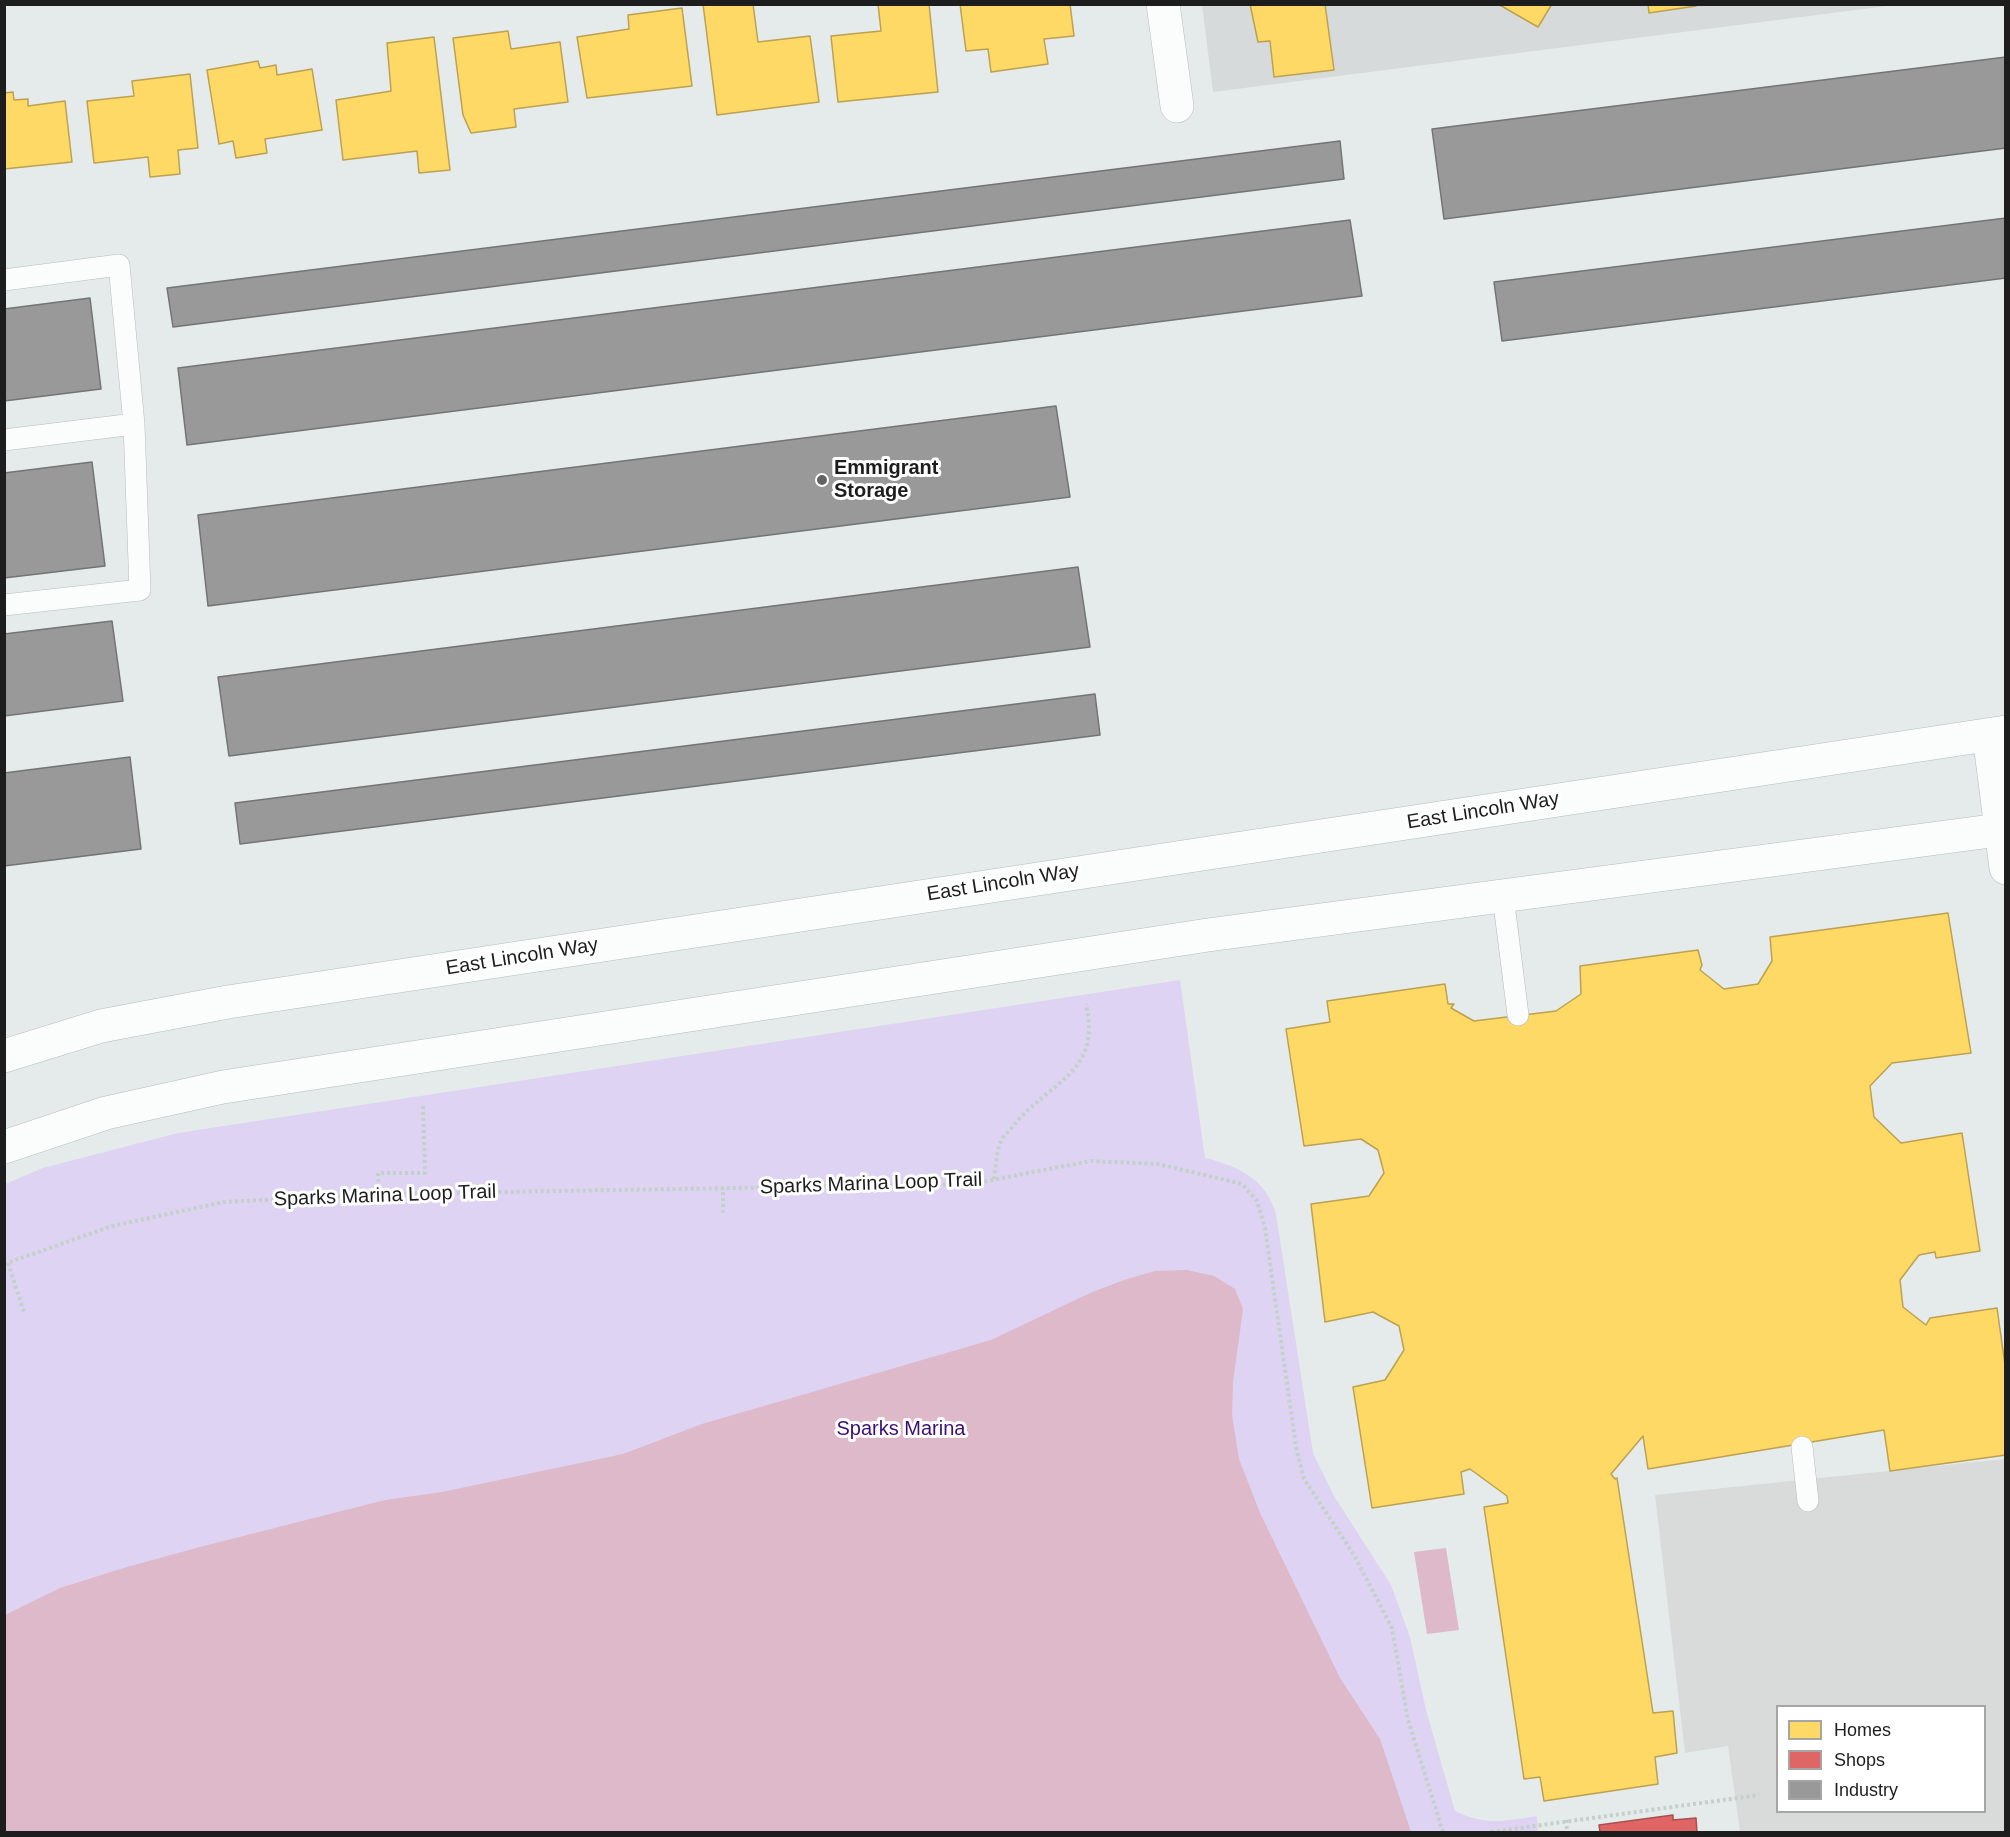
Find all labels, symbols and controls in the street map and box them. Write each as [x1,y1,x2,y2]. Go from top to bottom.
place label: Emmigrant Storage [834,456,938,503]
marker: Emmigrant Storage [815,473,829,487]
street label: East Lincoln Way [1405,787,1561,835]
street label: East Lincoln Way [925,859,1081,907]
street label: East Lincoln Way [444,933,600,981]
street label: Sparks Marina Loop Trail [759,1168,983,1200]
street label: Sparks Marina Loop Trail [273,1180,497,1212]
park label: Sparks Marina [837,1417,965,1441]
legend [1776,1705,1986,1813]
text: Homes [1834,1720,1891,1740]
text: Shops [1834,1750,1885,1770]
text: Industry [1834,1780,1898,1800]

